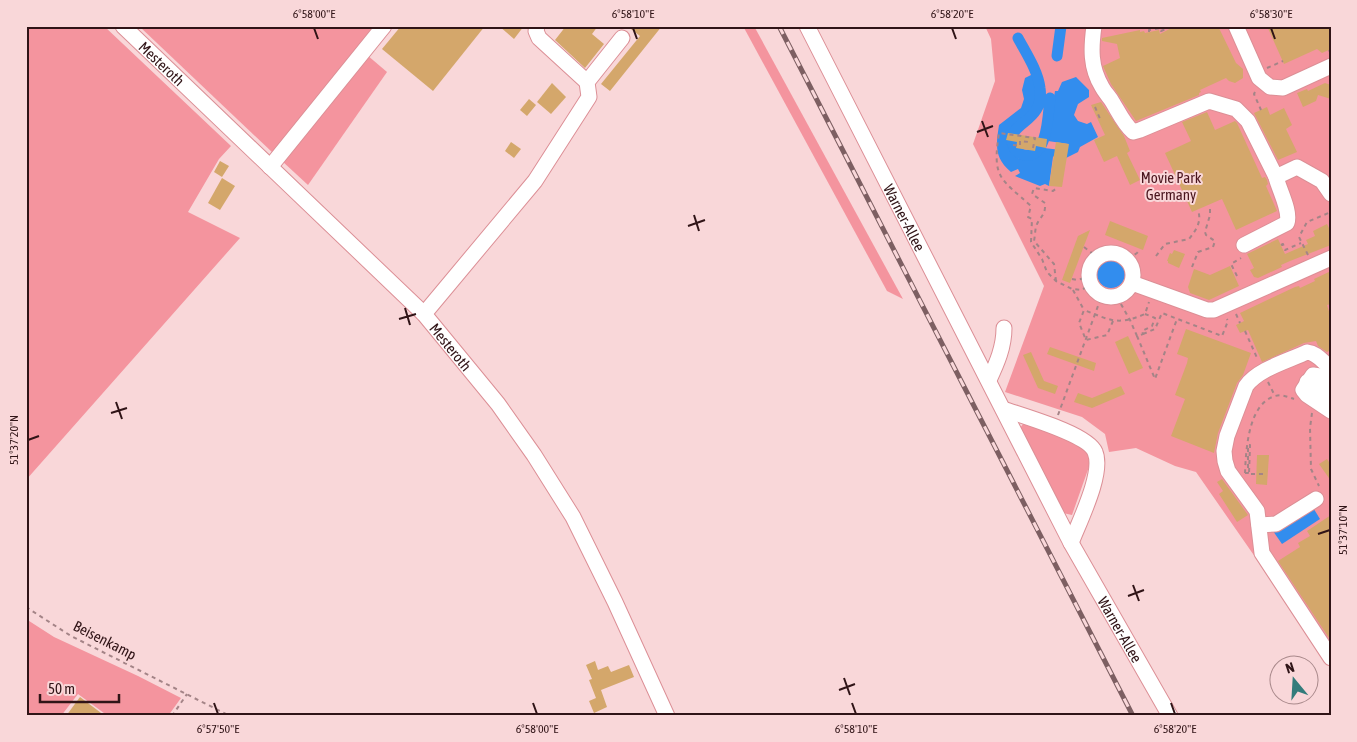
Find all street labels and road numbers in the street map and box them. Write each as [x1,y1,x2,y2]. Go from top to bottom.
street label: Mesteroth [136,38,188,89]
street label: Warner-Allee [881,181,929,254]
street label: Mesteroth [427,320,475,374]
street label: Warner-Allee [1095,594,1146,665]
street label: Beisenkamp [71,617,139,663]

